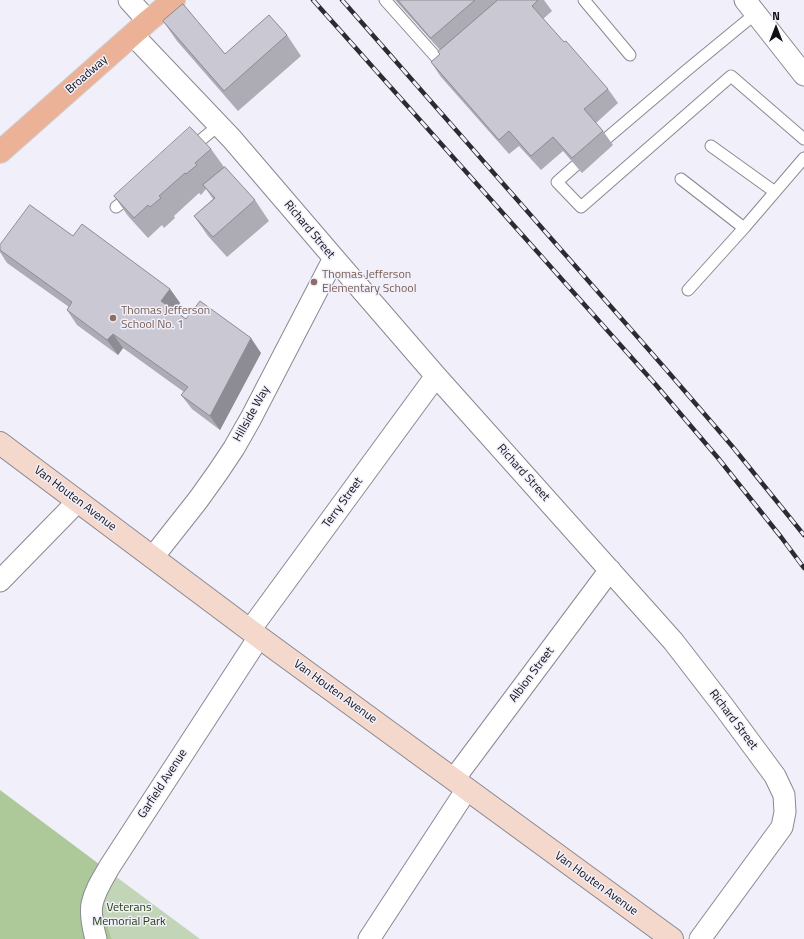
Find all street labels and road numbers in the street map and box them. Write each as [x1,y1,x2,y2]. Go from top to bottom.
street label: Broadway [63,53,111,97]
street label: Richard Street [280,198,338,262]
street label: Hillside Way [231,384,273,444]
street label: Richard Street [494,442,552,504]
street label: Van Houten Avenue [31,463,119,535]
street label: Terry Street [320,475,366,531]
street label: Albion Street [507,645,557,705]
street label: Van Houten Avenue [291,657,379,727]
street label: Richard Street [706,687,760,753]
street label: Garfield Avenue [135,747,191,821]
street label: Van Houten Avenue [552,849,640,919]

